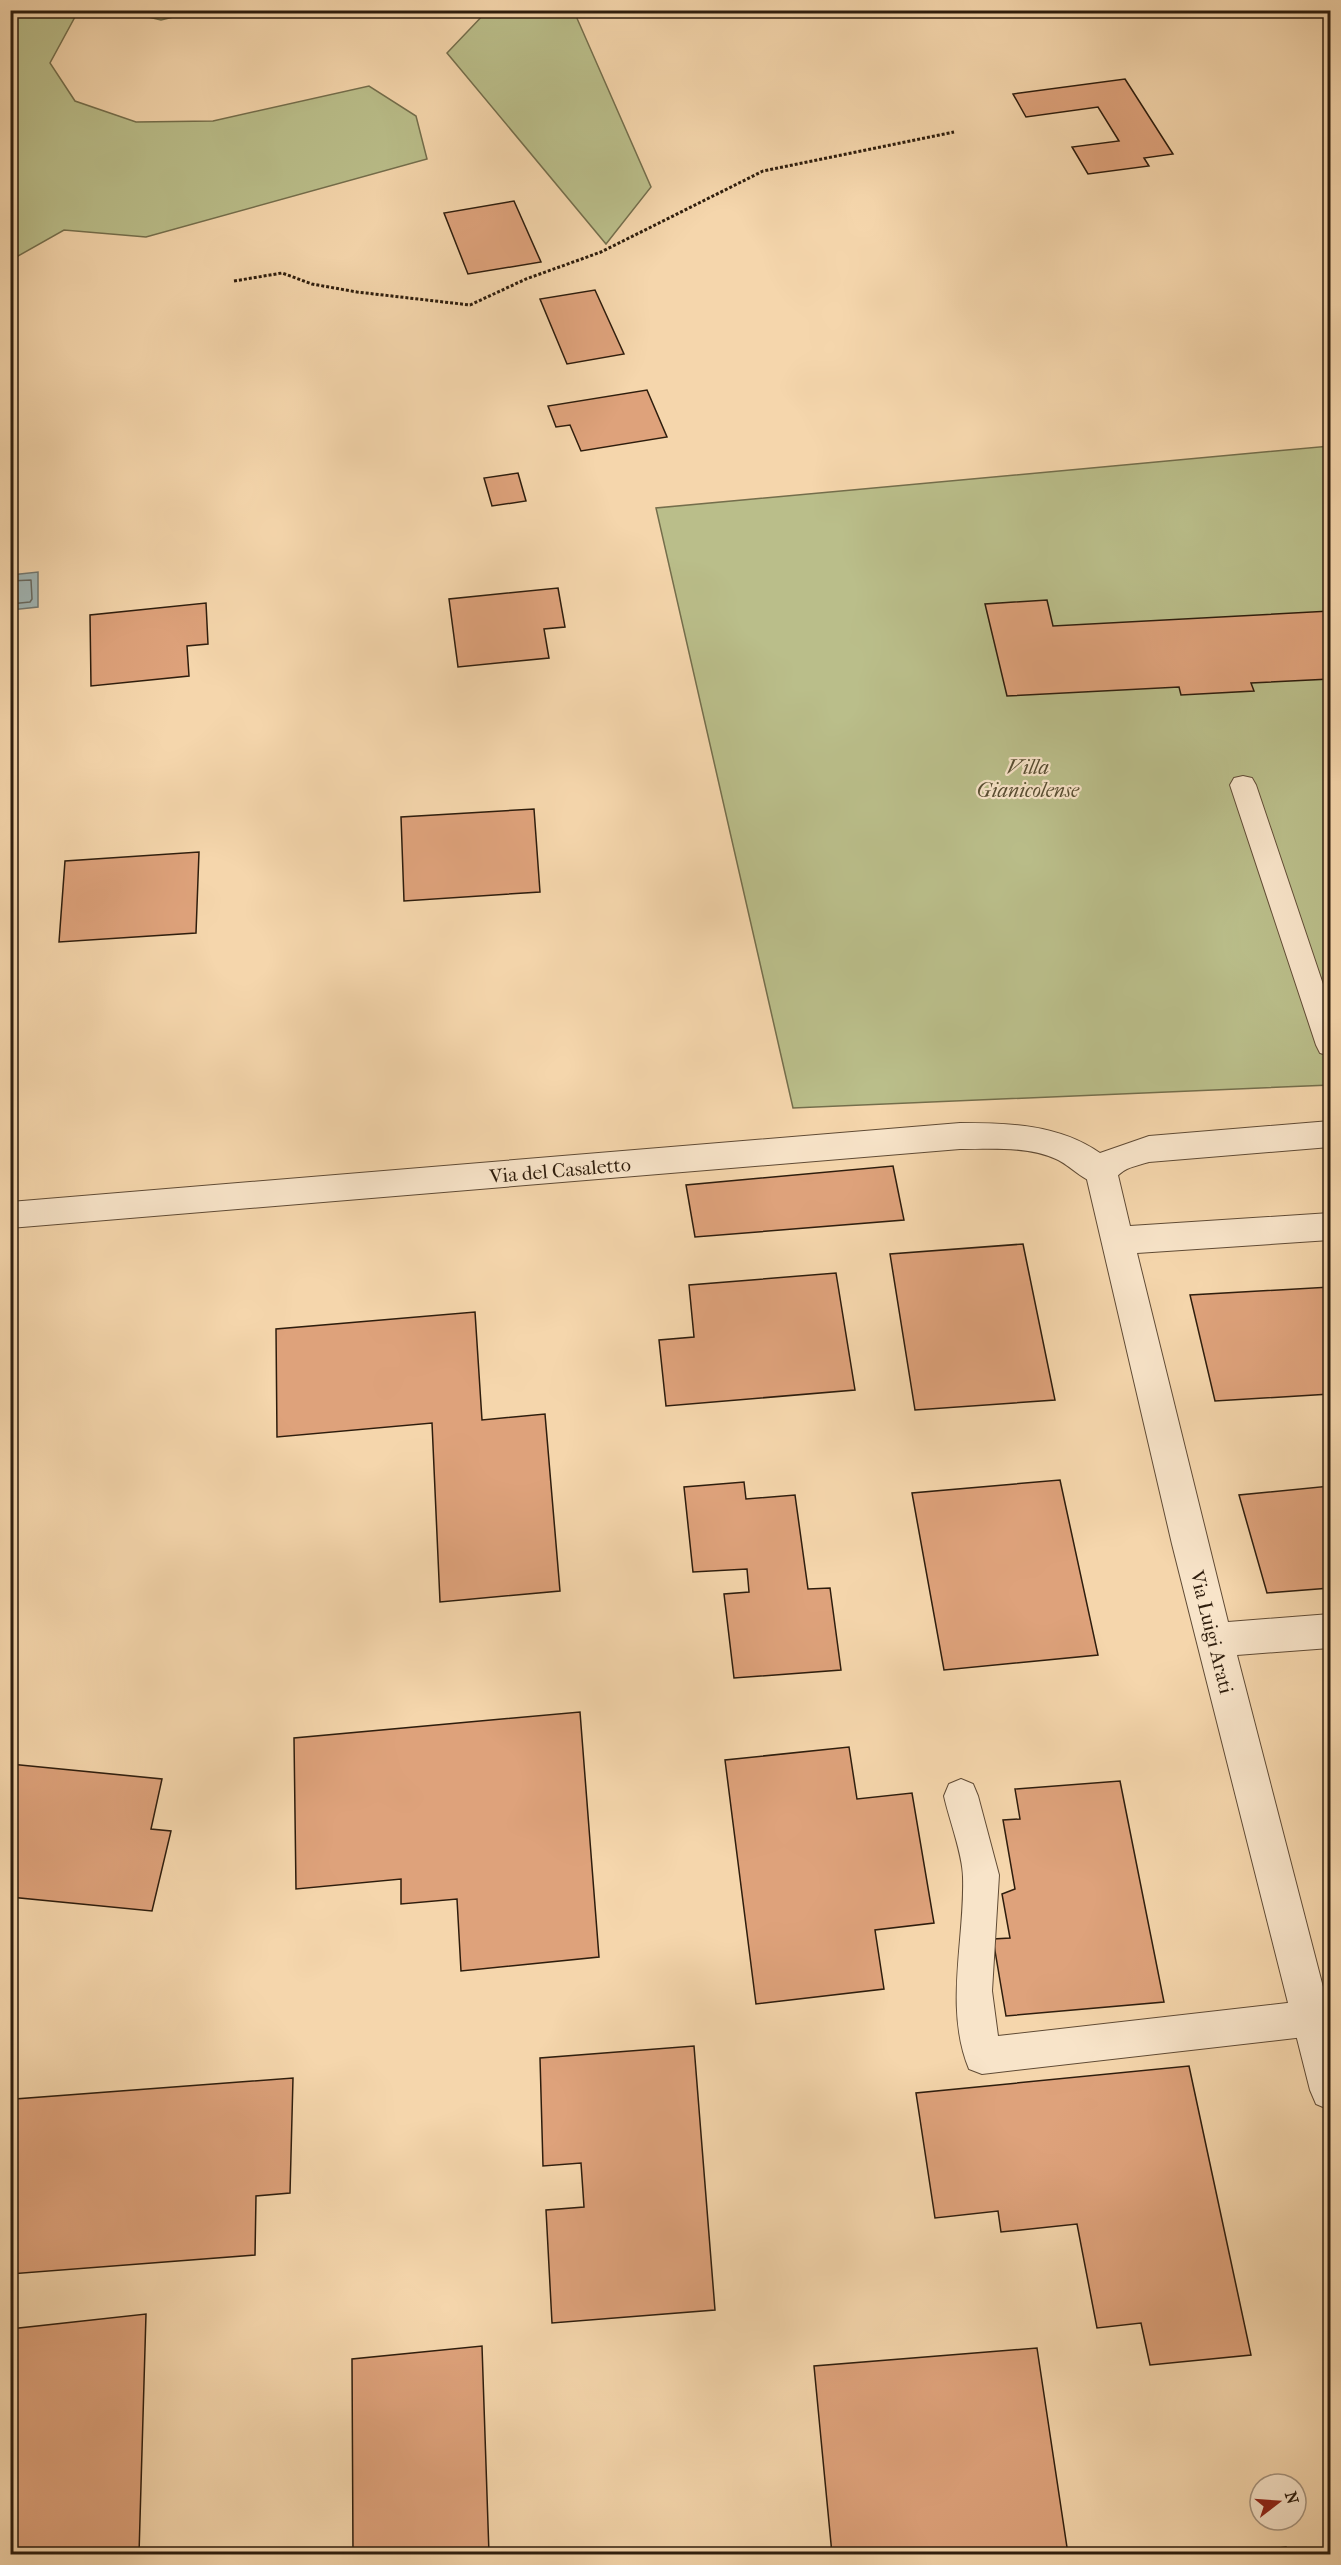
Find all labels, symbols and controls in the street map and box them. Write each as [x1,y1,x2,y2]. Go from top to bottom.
park label: Villa Gianicolense [977,756,1080,802]
street label: Via del Casaletto [487,1153,632,1188]
street label: Via Luigi Arati [1185,1567,1238,1696]
north arrow [1248,2472,1308,2532]
text: N [1281,2489,1303,2507]

